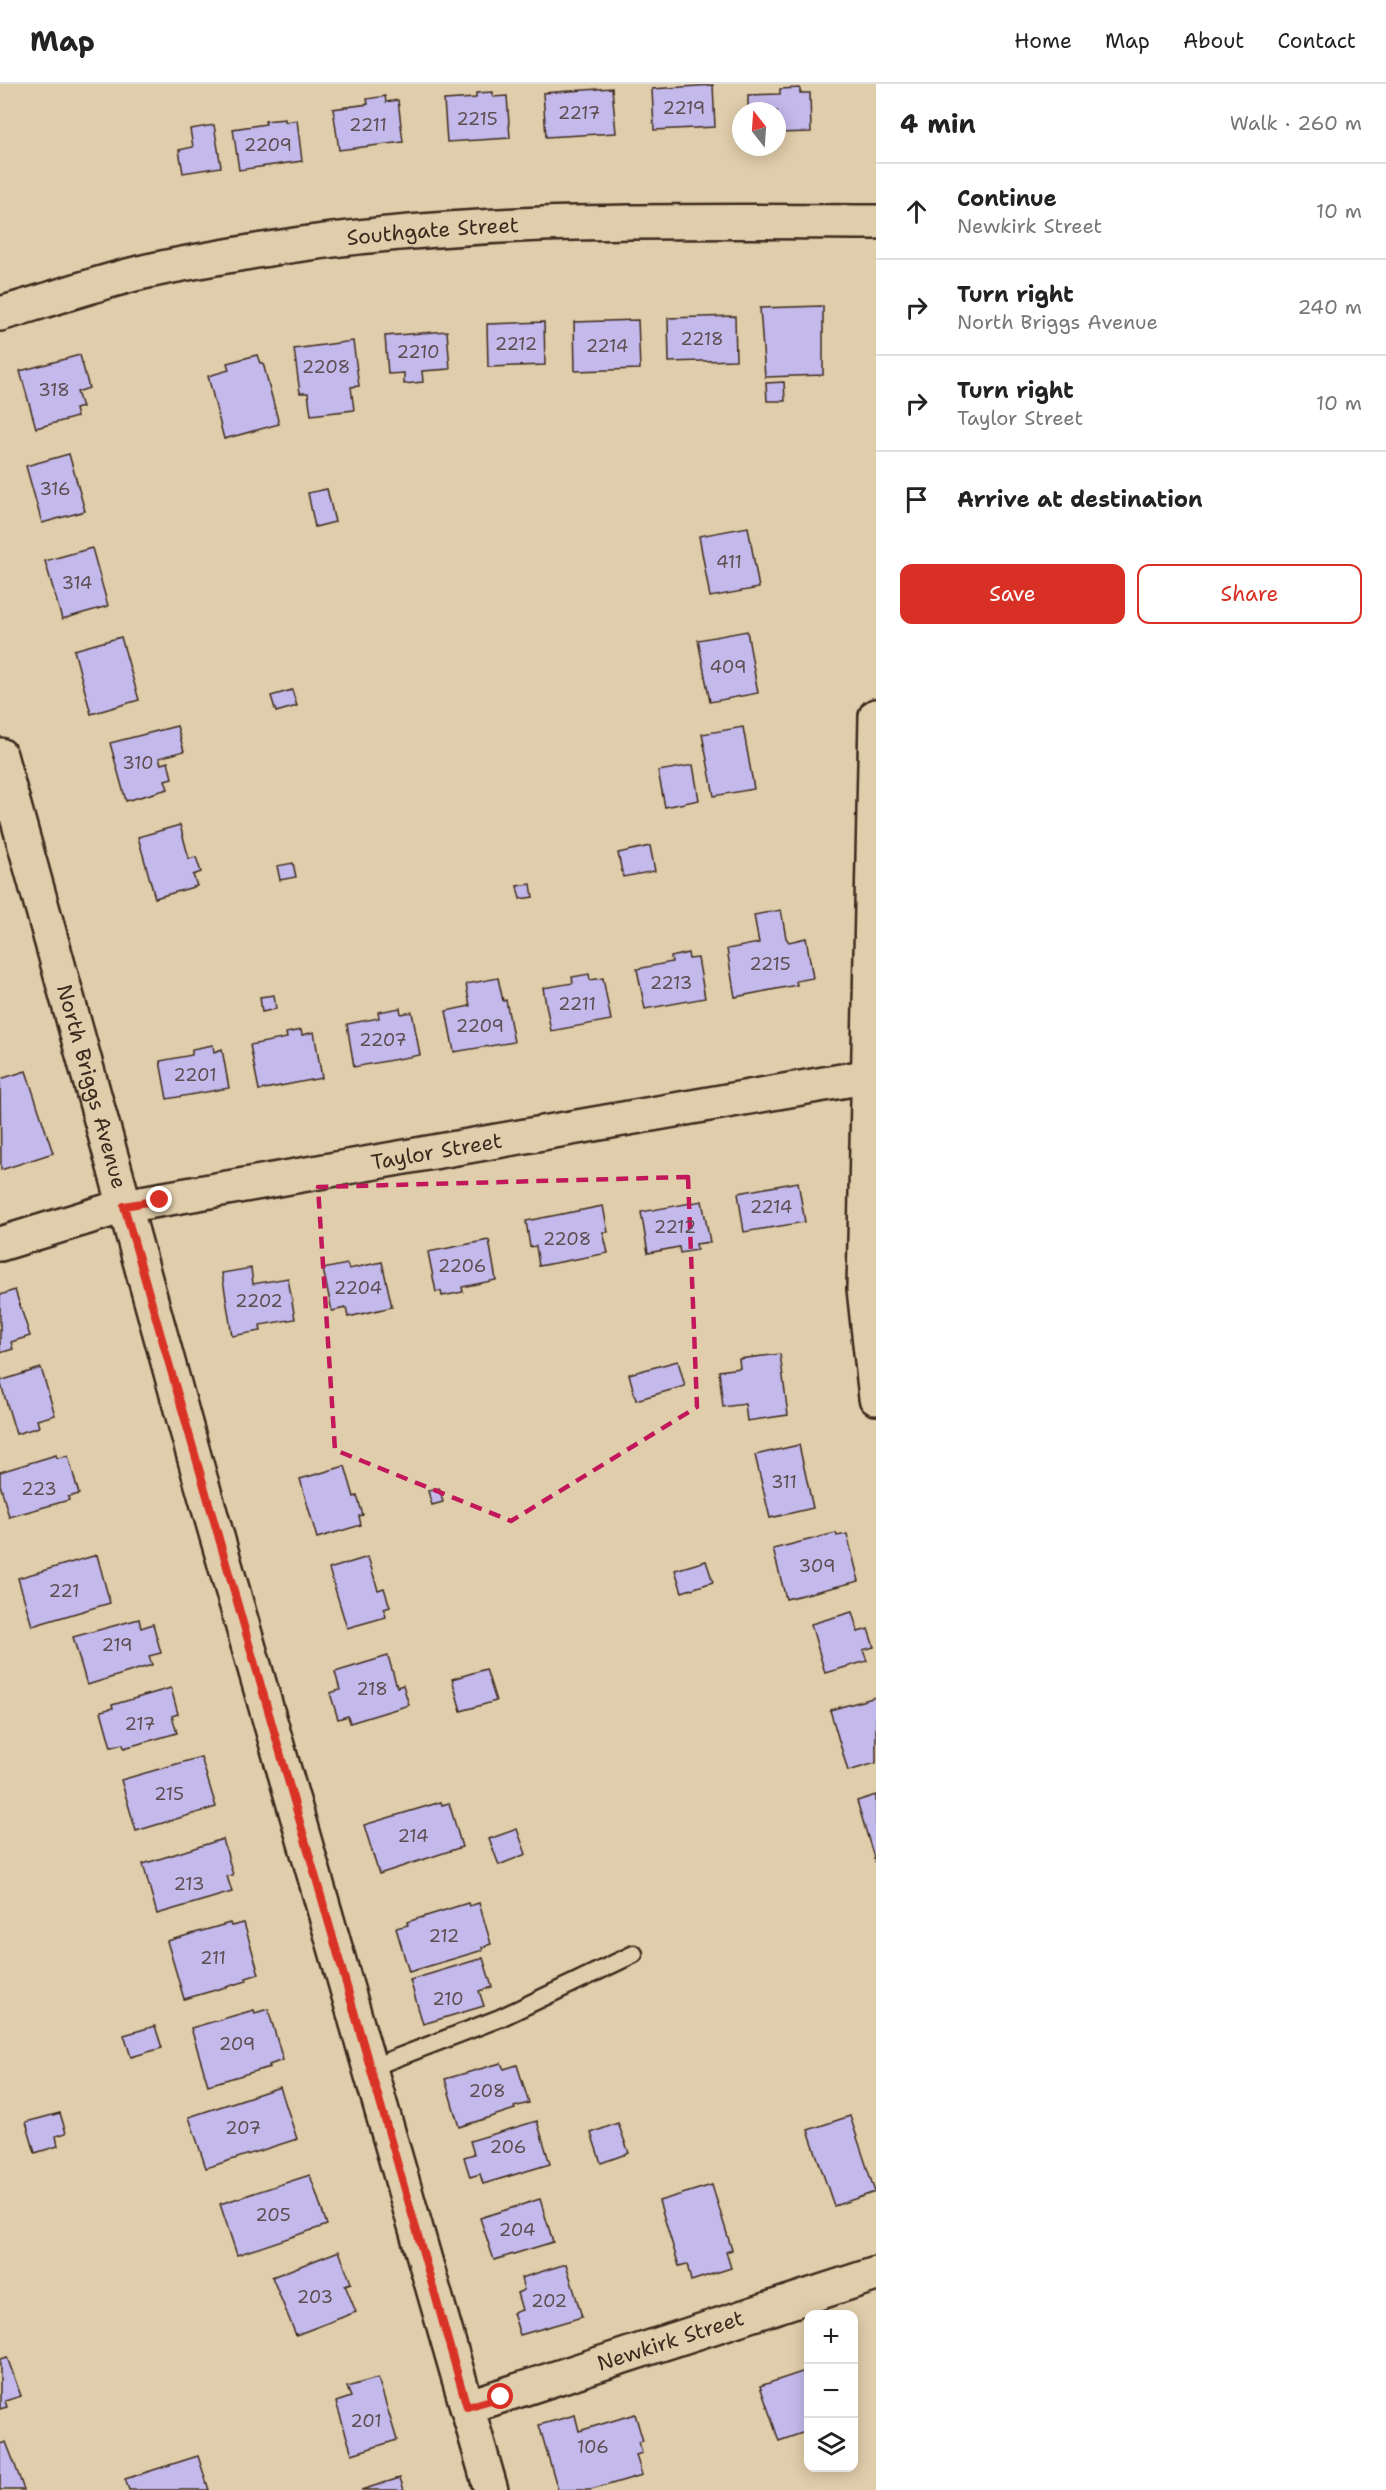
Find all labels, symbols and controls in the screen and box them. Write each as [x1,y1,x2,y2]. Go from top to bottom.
text: Map [30,22,95,60]
text: Home [1014,27,1072,55]
text: Map [1105,27,1150,55]
text: About [1183,27,1244,55]
text: Contact [1277,27,1356,55]
house number: 2219 [663,96,705,120]
house number: 2217 [558,101,600,125]
north arrow [732,102,786,156]
text: 4 min [900,106,976,141]
house number: 2215 [456,107,498,131]
text: Walk · 260 m [1230,110,1362,136]
house number: 2211 [349,113,387,137]
house number: 2209 [244,133,292,157]
text: Continue [957,184,1057,213]
icon: ahead [900,195,933,228]
text: 10 m [1316,198,1362,224]
street label: Southgate Street [345,211,520,252]
text: Newkirk Street [957,213,1102,239]
text: Turn right [957,280,1074,309]
icon: right [900,291,933,324]
text: 240 m [1297,294,1362,320]
text: North Briggs Avenue [957,309,1158,335]
house number: 2218 [680,327,724,351]
house number: 2212 [495,332,537,356]
house number: 2214 [586,334,628,358]
house number: 2210 [396,340,440,364]
house number: 2208 [302,355,350,379]
text: Turn right [957,376,1074,405]
house number: 318 [38,378,70,402]
icon: right [900,387,933,420]
text: 10 m [1316,390,1362,416]
text: Taylor Street [957,405,1083,431]
house number: 316 [39,477,71,501]
icon: arrive [900,483,933,516]
text: Arrive at destination [957,485,1203,514]
house number: 411 [716,550,742,574]
button: Save [900,564,1125,624]
button: Share [1137,564,1362,624]
house number: 314 [62,571,92,595]
house number: 409 [709,655,747,679]
house number: 310 [122,751,154,775]
house number: 2215 [749,952,791,976]
house number: 2213 [650,971,692,995]
street label: North Briggs Avenue [50,981,133,1192]
house number: 2211 [558,992,596,1016]
house number: 2209 [456,1014,504,1038]
house number: 2207 [359,1028,407,1052]
house number: 2201 [173,1063,217,1087]
street label: Taylor Street [369,1126,504,1177]
route end [146,1186,172,1212]
house number: 2214 [750,1195,792,1219]
house number: 2212 [654,1215,696,1239]
house number: 2208 [543,1227,591,1251]
house number: 2206 [438,1254,486,1278]
house number: 2204 [334,1276,382,1300]
house number: 2202 [235,1289,283,1313]
house number: 311 [771,1470,797,1494]
house number: 223 [21,1477,57,1501]
house number: 309 [799,1554,835,1578]
house number: 221 [49,1579,79,1603]
house number: 219 [101,1633,133,1657]
house number: 218 [356,1677,388,1701]
house number: 217 [125,1712,155,1736]
house number: 215 [154,1782,184,1806]
house number: 214 [397,1824,429,1848]
house number: 213 [174,1872,204,1896]
house number: 212 [429,1924,459,1948]
house number: 211 [200,1946,226,1970]
house number: 210 [432,1987,464,2011]
house number: 209 [219,2032,255,2056]
house number: 208 [469,2079,505,2103]
house number: 207 [225,2116,261,2140]
house number: 206 [490,2135,526,2159]
house number: 205 [255,2203,291,2227]
house number: 204 [499,2218,535,2242]
house number: 203 [297,2285,333,2309]
house number: 202 [531,2289,567,2313]
street label: Newkirk Street [594,2304,747,2378]
map controls [804,2310,858,2472]
button: + [804,2310,858,2364]
button: − [804,2364,858,2418]
route start [487,2383,513,2409]
house number: 201 [350,2409,382,2433]
button: layers [804,2418,858,2472]
house number: 106 [577,2435,609,2459]

